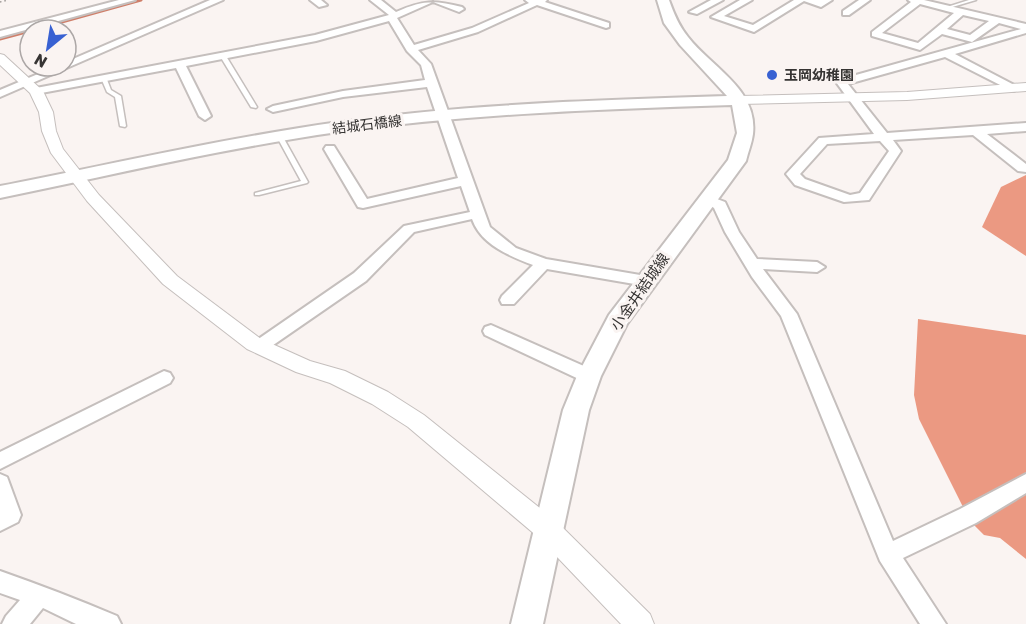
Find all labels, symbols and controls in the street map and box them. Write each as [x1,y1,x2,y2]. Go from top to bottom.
north arrow [18,18,78,78]
text: N [31,49,50,72]
place label: 玉岡幼稚園 [784,67,854,84]
marker: 玉岡幼稚園 [765,68,779,82]
street label: 結城石橋線 [331,112,403,138]
street label: 小金井結城線 [607,250,673,334]

